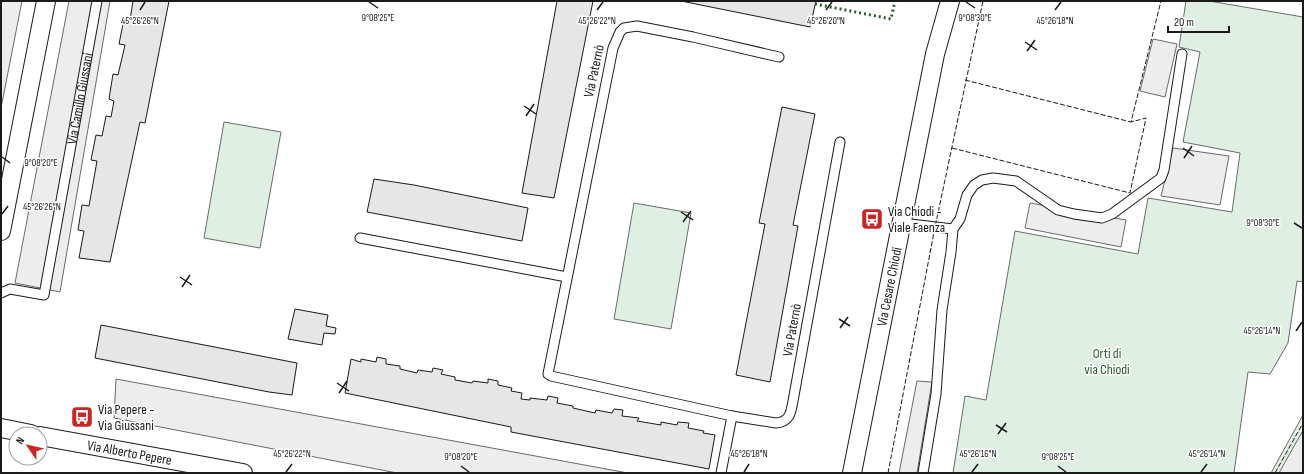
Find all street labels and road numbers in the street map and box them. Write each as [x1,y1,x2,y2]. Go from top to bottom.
street label: Via Paternò [580,43,608,99]
street label: Via Camillo Giussani [63,51,96,146]
street label: Via Cesare Chiodi [873,245,905,328]
street label: Via Paternò [779,302,805,358]
street label: Via Alberto Pepere [86,436,173,468]

